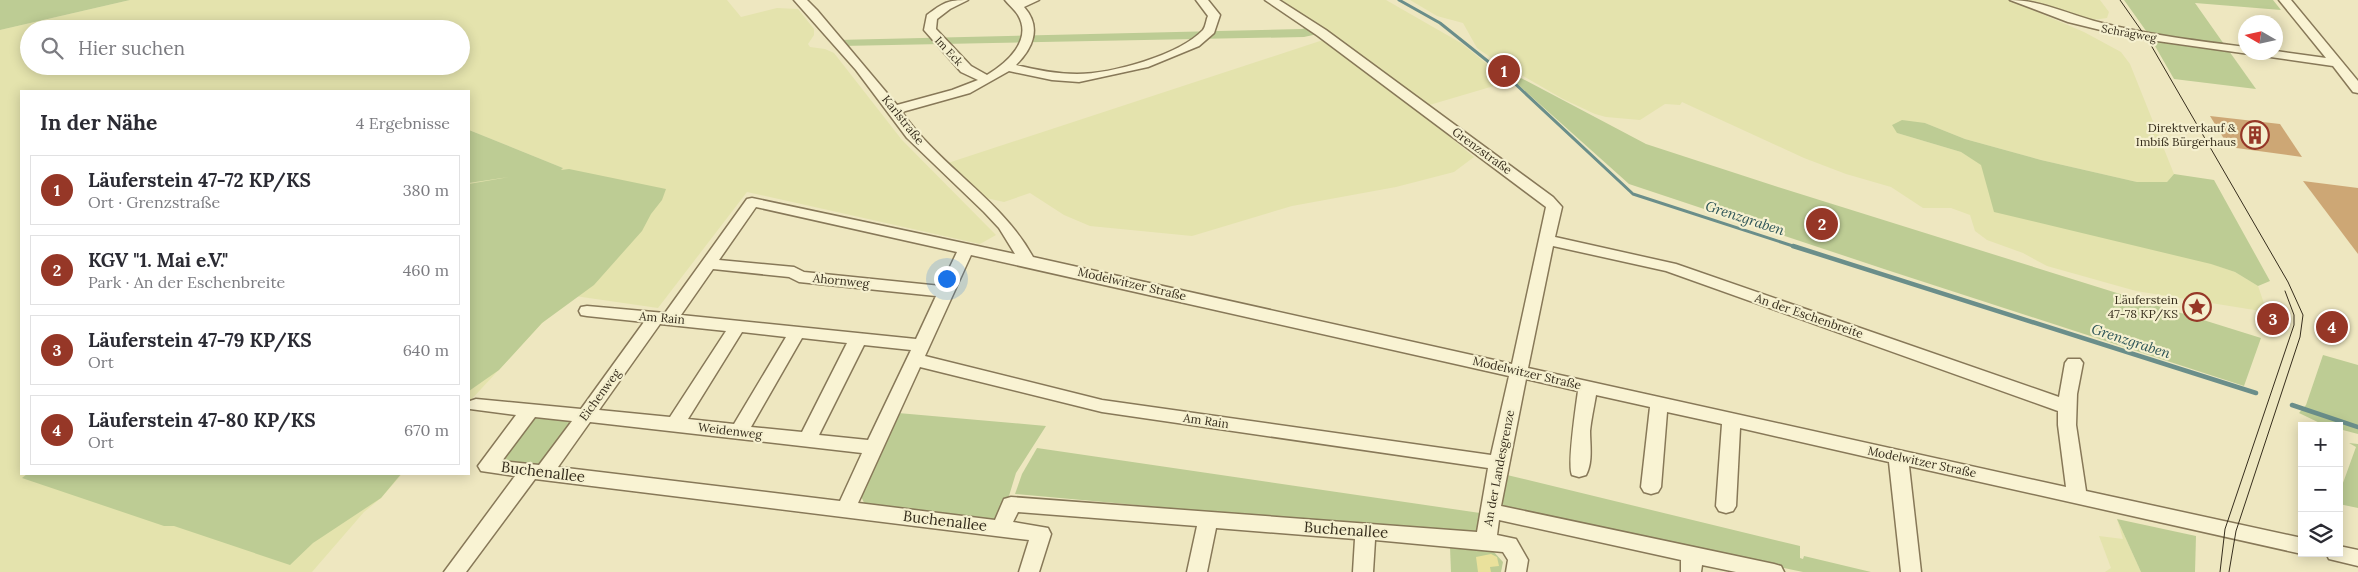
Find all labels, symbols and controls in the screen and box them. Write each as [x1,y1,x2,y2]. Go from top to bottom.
north arrow [2238,15,2283,60]
search box [20,20,470,75]
street label: Schrägweg [2100,21,2159,45]
street label: Im Eck [932,33,966,69]
icon: search [38,34,66,62]
text: Hier suchen [78,36,185,60]
pin: 1 [1488,52,1520,90]
street label: Karlstraße [879,92,928,148]
text: In der Nähe [40,109,157,136]
text: 4 Ergebnisse [356,113,450,133]
place label: Direktverkauf & Imbiß Bürgerhaus [2136,120,2237,149]
building icon: Direktverkauf & Imbiß Bürgerhaus [2240,120,2270,150]
street label: Grenzstraße [1449,124,1516,178]
text: Läuferstein 47-72 KP/KS [88,168,311,192]
text: 1 [54,180,60,200]
text: 380 m [403,180,449,200]
text: Ort · Grenzstraße [88,192,220,212]
water label: Grenzgraben [1703,197,1787,239]
pin: 2 [1806,205,1838,243]
text: KGV "1. Mai e.V." [88,248,228,272]
text: 2 [53,260,61,280]
text: 460 m [403,260,449,280]
street label: Modelwitzer Straße [1076,264,1188,303]
your location [934,266,960,292]
street label: Ahornweg [811,270,870,291]
text: Park · An der Eschenbreite [88,272,285,292]
street label: An der Eschenbreite [1752,290,1866,341]
place label: Läuferstein 47-78 KP/KS [2108,292,2178,322]
place icon: Läuferstein 47-78 KP/KS [2182,292,2212,322]
pin: 3 [2257,300,2289,338]
street label: Am Rain [638,308,686,327]
pin: 4 [2316,308,2348,346]
water label: Grenzgraben [2089,320,2173,362]
text: Läuferstein 47-79 KP/KS [88,328,312,352]
text: 3 [53,340,61,360]
text: 640 m [403,340,449,360]
text: Ort [88,352,114,372]
street label: Modelwitzer Straße [1471,353,1583,392]
street label: Eichenweg [576,365,624,424]
text: Läuferstein 47-80 KP/KS [88,408,316,432]
street label: An der Landesgrenze [1480,408,1517,528]
street label: Am Rain [1181,410,1230,431]
street label: Weidenweg [697,419,763,442]
text: 4 [53,420,61,440]
text: 670 m [404,420,449,440]
map controls [2298,422,2343,557]
button: + [2298,422,2343,467]
text: Ort [88,432,114,452]
street label: Modelwitzer Straße [1866,443,1978,480]
street label: Buchenallee [500,457,586,486]
button: − [2298,467,2343,512]
street label: Buchenallee [902,506,988,535]
button: layers [2298,512,2343,557]
street label: Buchenallee [1303,517,1389,542]

